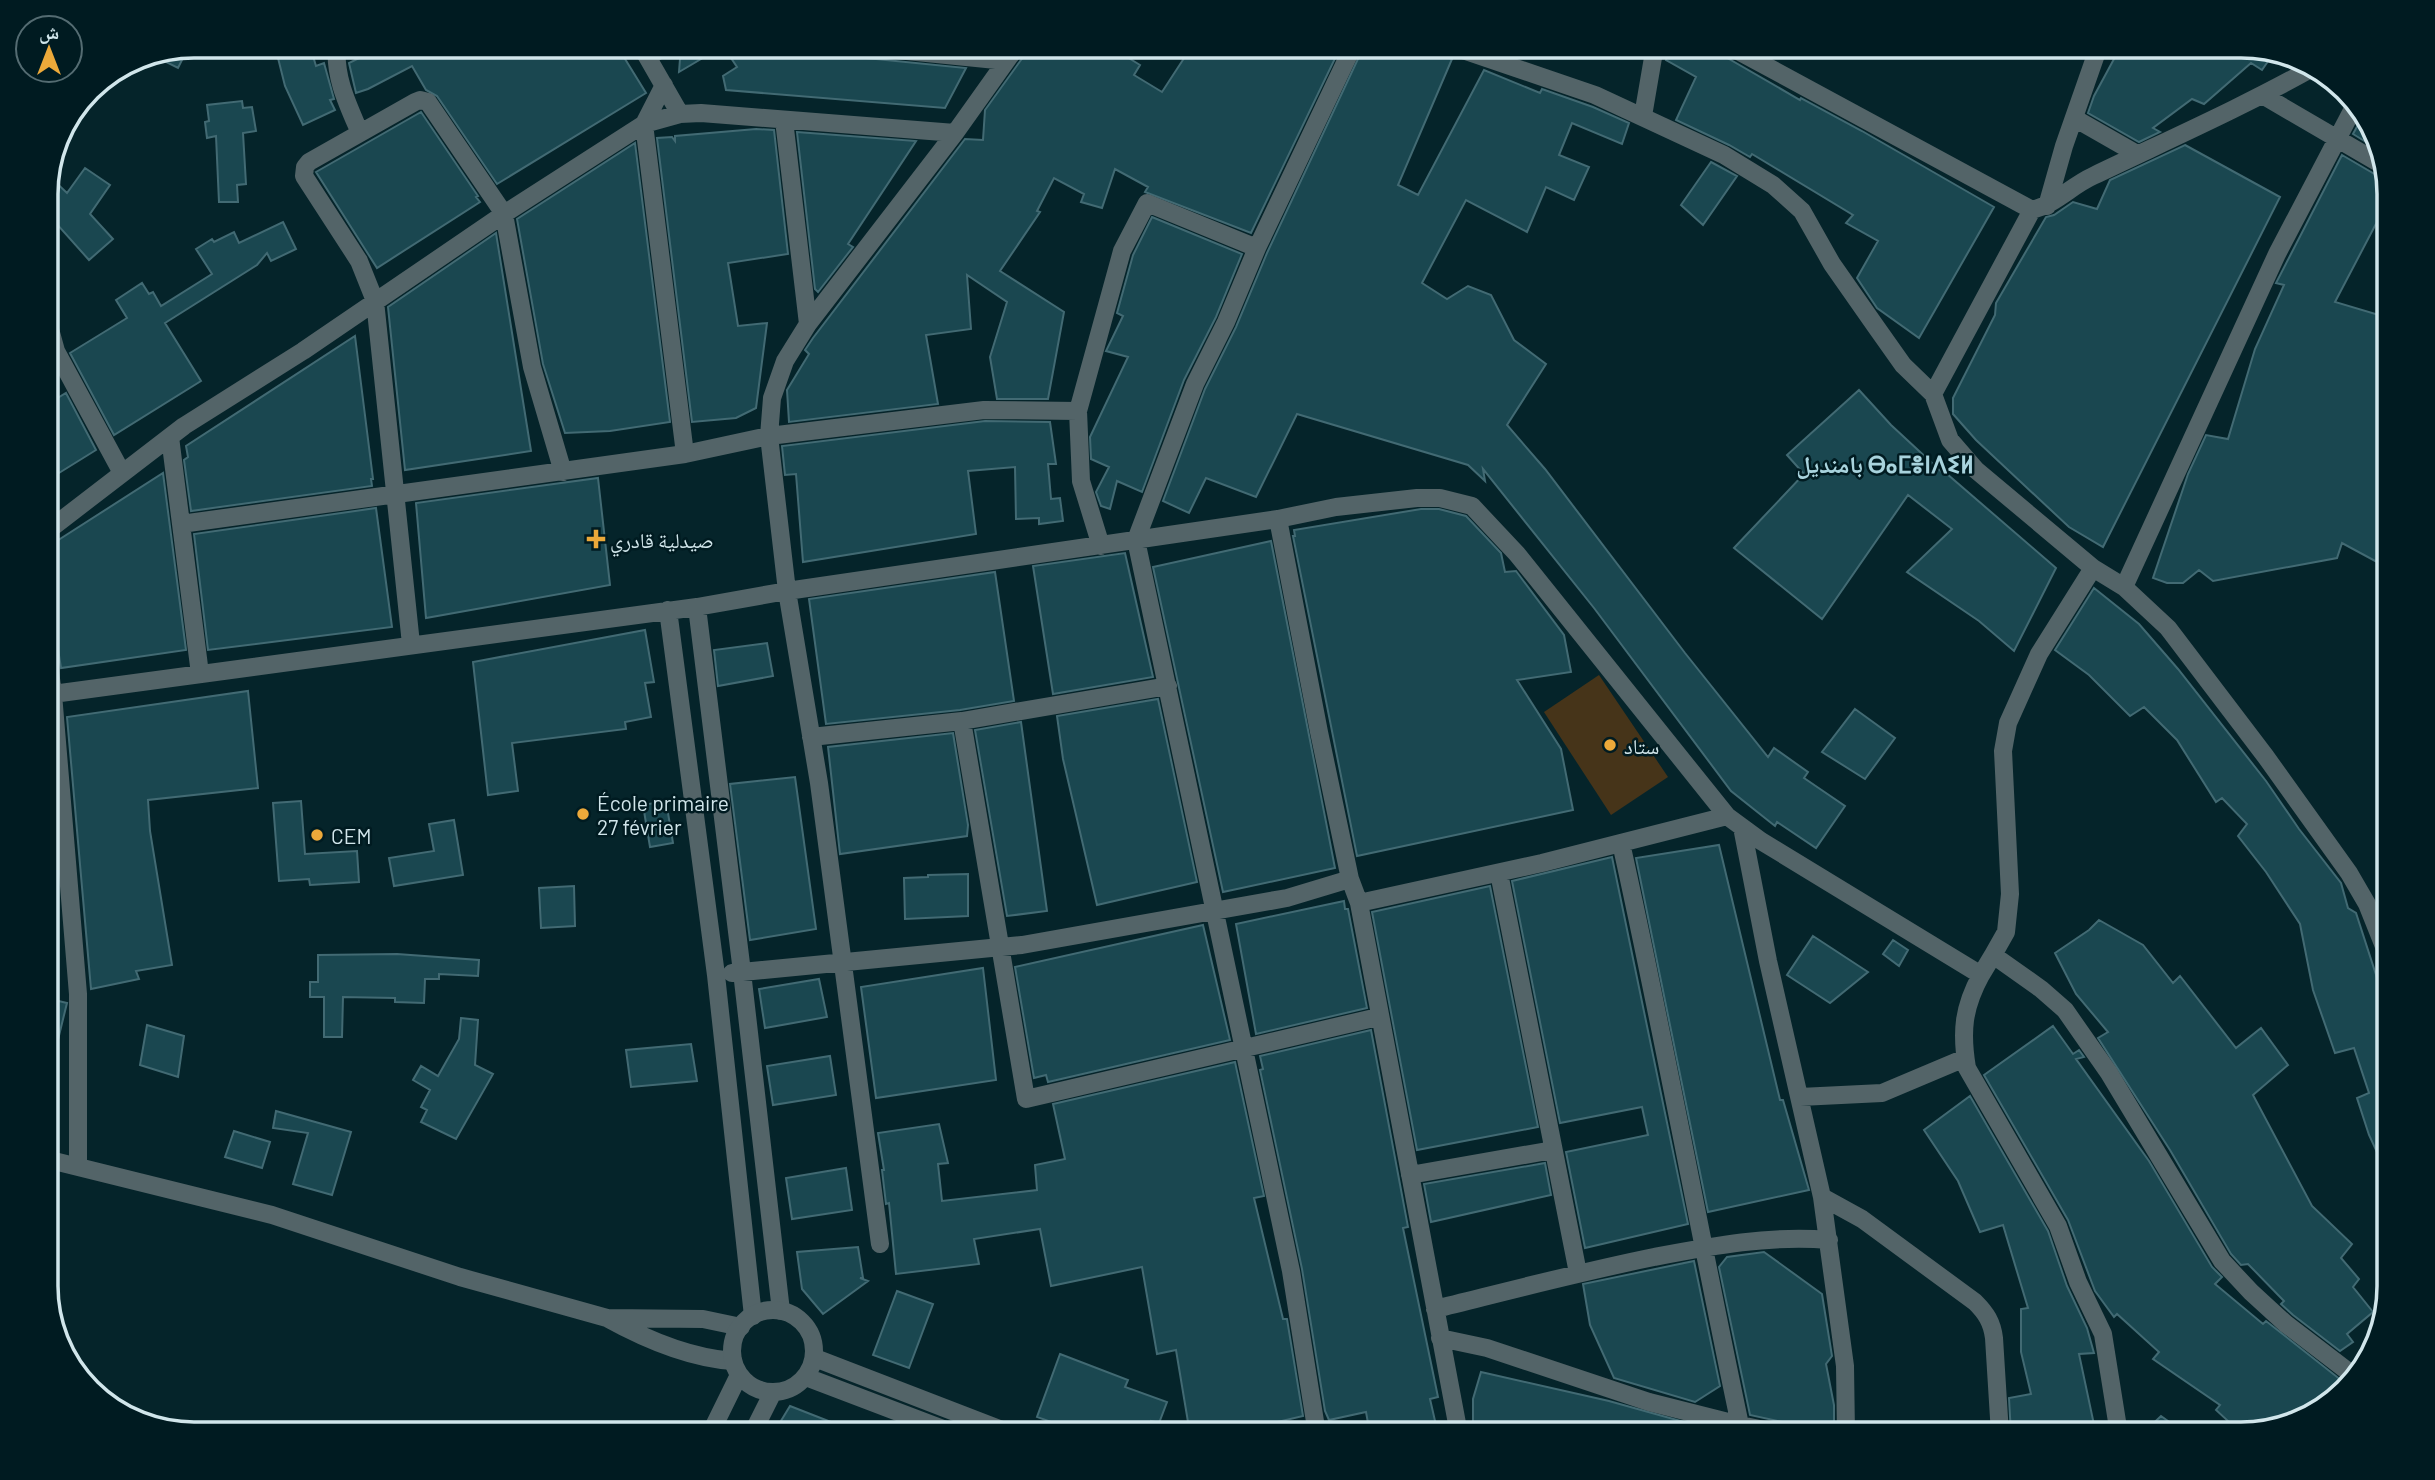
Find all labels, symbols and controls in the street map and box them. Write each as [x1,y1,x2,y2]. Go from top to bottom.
north arrow [14,14,84,84]
text: ش [39,20,59,44]
district label: بامنديل ⴱⴰⵎⴻⵏⴷⵉⵍ [1796,449,1974,479]
place label: صيدلية قادري [610,527,714,557]
marker: صيدلية قادري [588,531,604,547]
place label: ستاد [1624,733,1659,758]
marker: ستاد [1602,737,1618,753]
place label: École primaire 27 février [597,790,729,839]
marker: École primaire 27 février [575,806,591,822]
place label: CEM [331,823,371,848]
marker: CEM [309,827,325,843]

